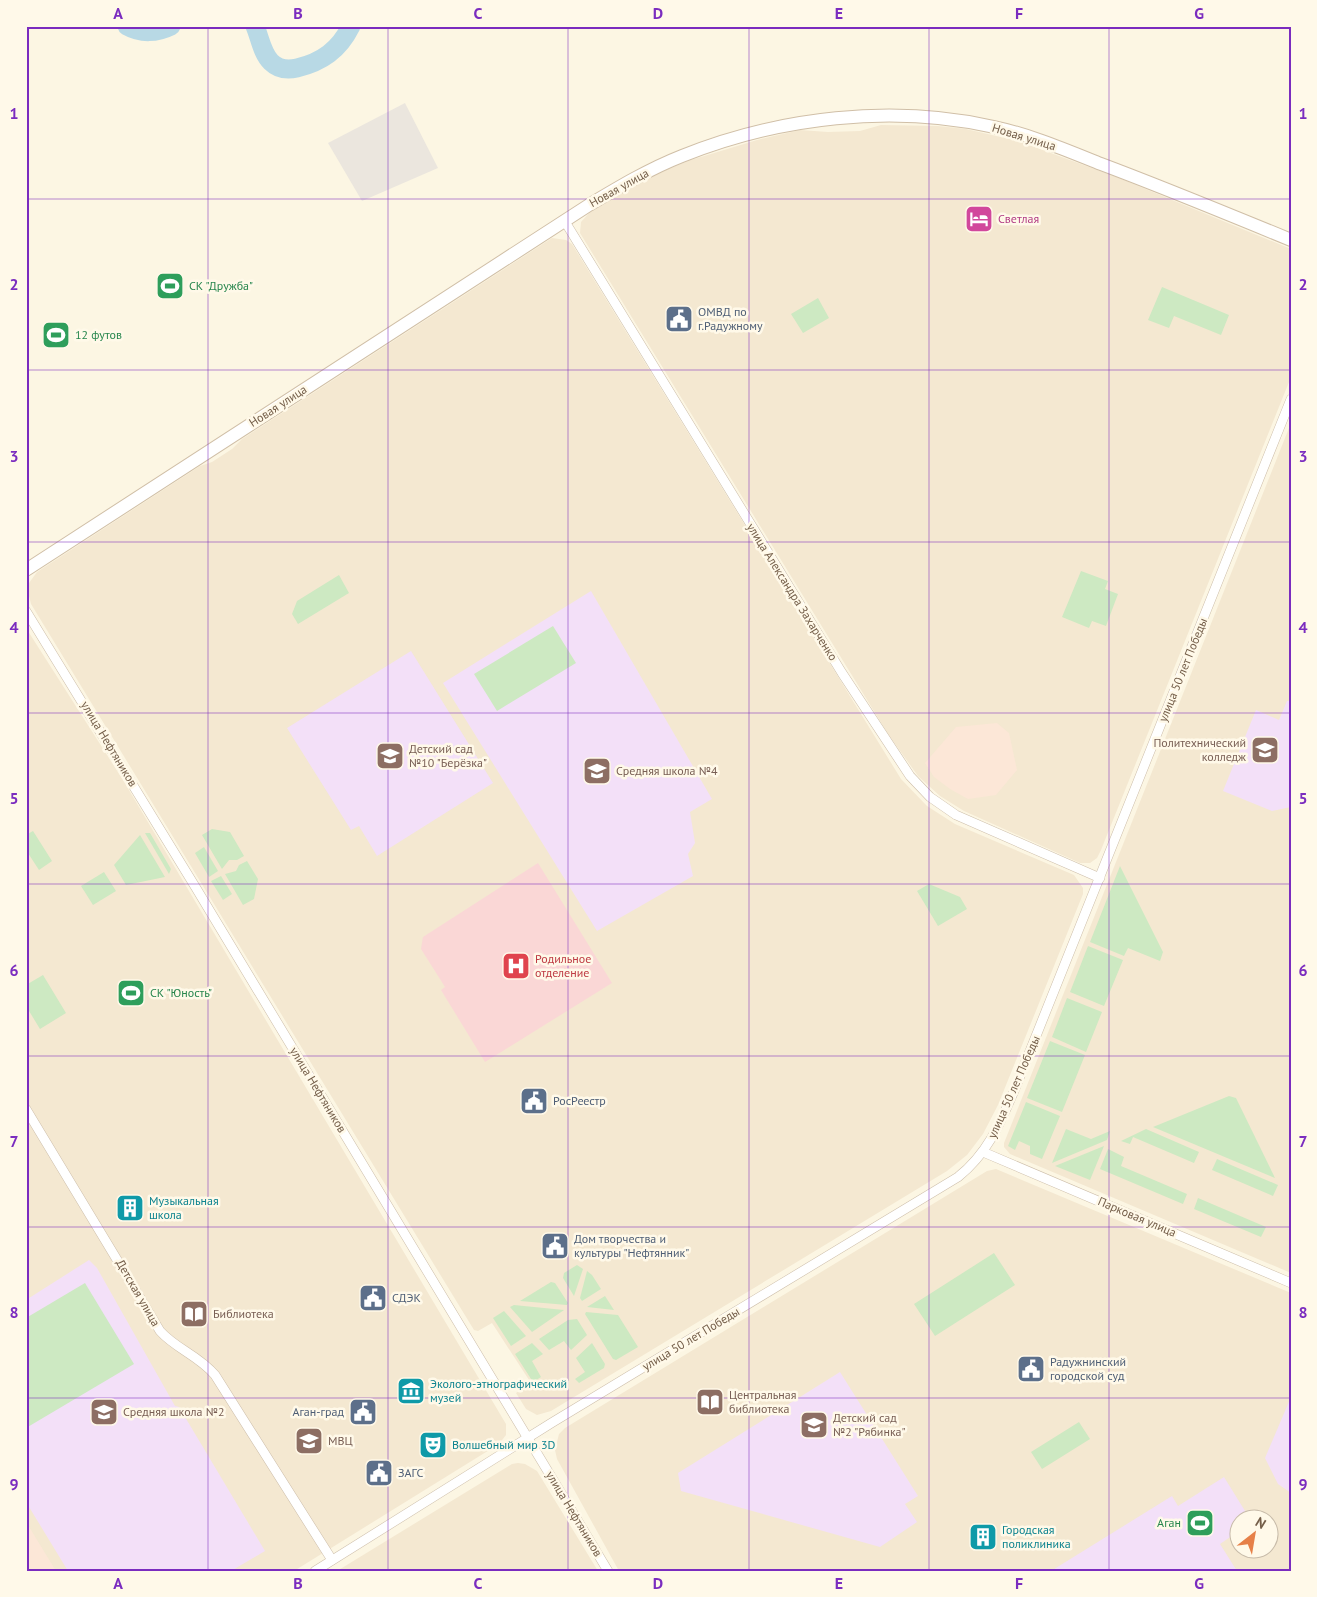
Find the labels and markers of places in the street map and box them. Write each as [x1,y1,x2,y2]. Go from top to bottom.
hotel icon: Светлая [964,204,994,234]
place label: Светлая [998,211,1039,226]
sports icon: СК "Дружба" [155,271,185,301]
place label: СК "Дружба" [189,278,253,293]
public building icon: ОМВД по г.Радужному [664,304,694,334]
place label: ОМВД по г.Радужному [698,304,763,333]
sports icon: 12 футов [41,320,71,350]
place label: 12 футов [75,327,122,342]
place label: Политехнический колледж [1153,735,1246,764]
school or university icon: Политехнический колледж [1250,735,1280,765]
school or university icon: Детский сад №10 "Берёзка" [375,741,405,771]
place label: Детский сад №10 "Берёзка" [409,741,487,770]
school or university icon: Средняя школа №4 [582,756,612,786]
place label: Средняя школа №4 [616,763,718,778]
hospital icon: Родильное отделение [501,951,531,981]
place label: Родильное отделение [535,951,591,980]
sports icon: СК "Юность" [116,978,146,1008]
place label: СК "Юность" [150,985,212,1000]
public building icon: РосРеестр [519,1086,549,1116]
place label: РосРеестр [553,1093,606,1108]
building icon: Музыкальная школа [115,1193,145,1223]
place label: Музыкальная школа [149,1193,219,1222]
public building icon: Дом творчества и культуры "Нефтянник" [540,1231,570,1261]
place label: Дом творчества и культуры "Нефтянник" [574,1231,689,1260]
public building icon: СДЭК [358,1283,388,1313]
place label: СДЭК [392,1290,421,1305]
library icon: Библиотека [179,1299,209,1329]
place label: Библиотека [213,1306,274,1321]
public building icon: Радужнинский городской суд [1016,1354,1046,1384]
place label: Радужнинский городской суд [1050,1354,1126,1383]
museum icon: Эколого-этнографический музей [396,1376,426,1406]
place label: Эколого-этнографический музей [430,1376,567,1405]
library icon: Центральная библиотека [695,1387,725,1417]
place label: Центральная библиотека [729,1387,797,1416]
school or university icon: Средняя школа №2 [89,1397,119,1427]
public building icon: Аган-град [348,1397,378,1427]
place label: Средняя школа №2 [123,1404,225,1419]
place label: Аган-град [292,1404,344,1419]
school or university icon: Детский сад №2 "Рябинка" [799,1410,829,1440]
place label: Детский сад №2 "Рябинка" [833,1410,906,1439]
school or university icon: МВЦ [294,1426,324,1456]
theatre icon: Волшебный мир 3D [418,1430,448,1460]
place label: МВЦ [328,1433,353,1448]
place label: Волшебный мир 3D [452,1437,555,1452]
public building icon: ЗАГС [364,1458,394,1488]
place label: ЗАГС [398,1465,424,1480]
sports icon: Аган [1185,1508,1215,1538]
place label: Аган [1157,1515,1181,1530]
building icon: Городская поликлиника [968,1522,998,1552]
place label: Городская поликлиника [1002,1522,1071,1551]

